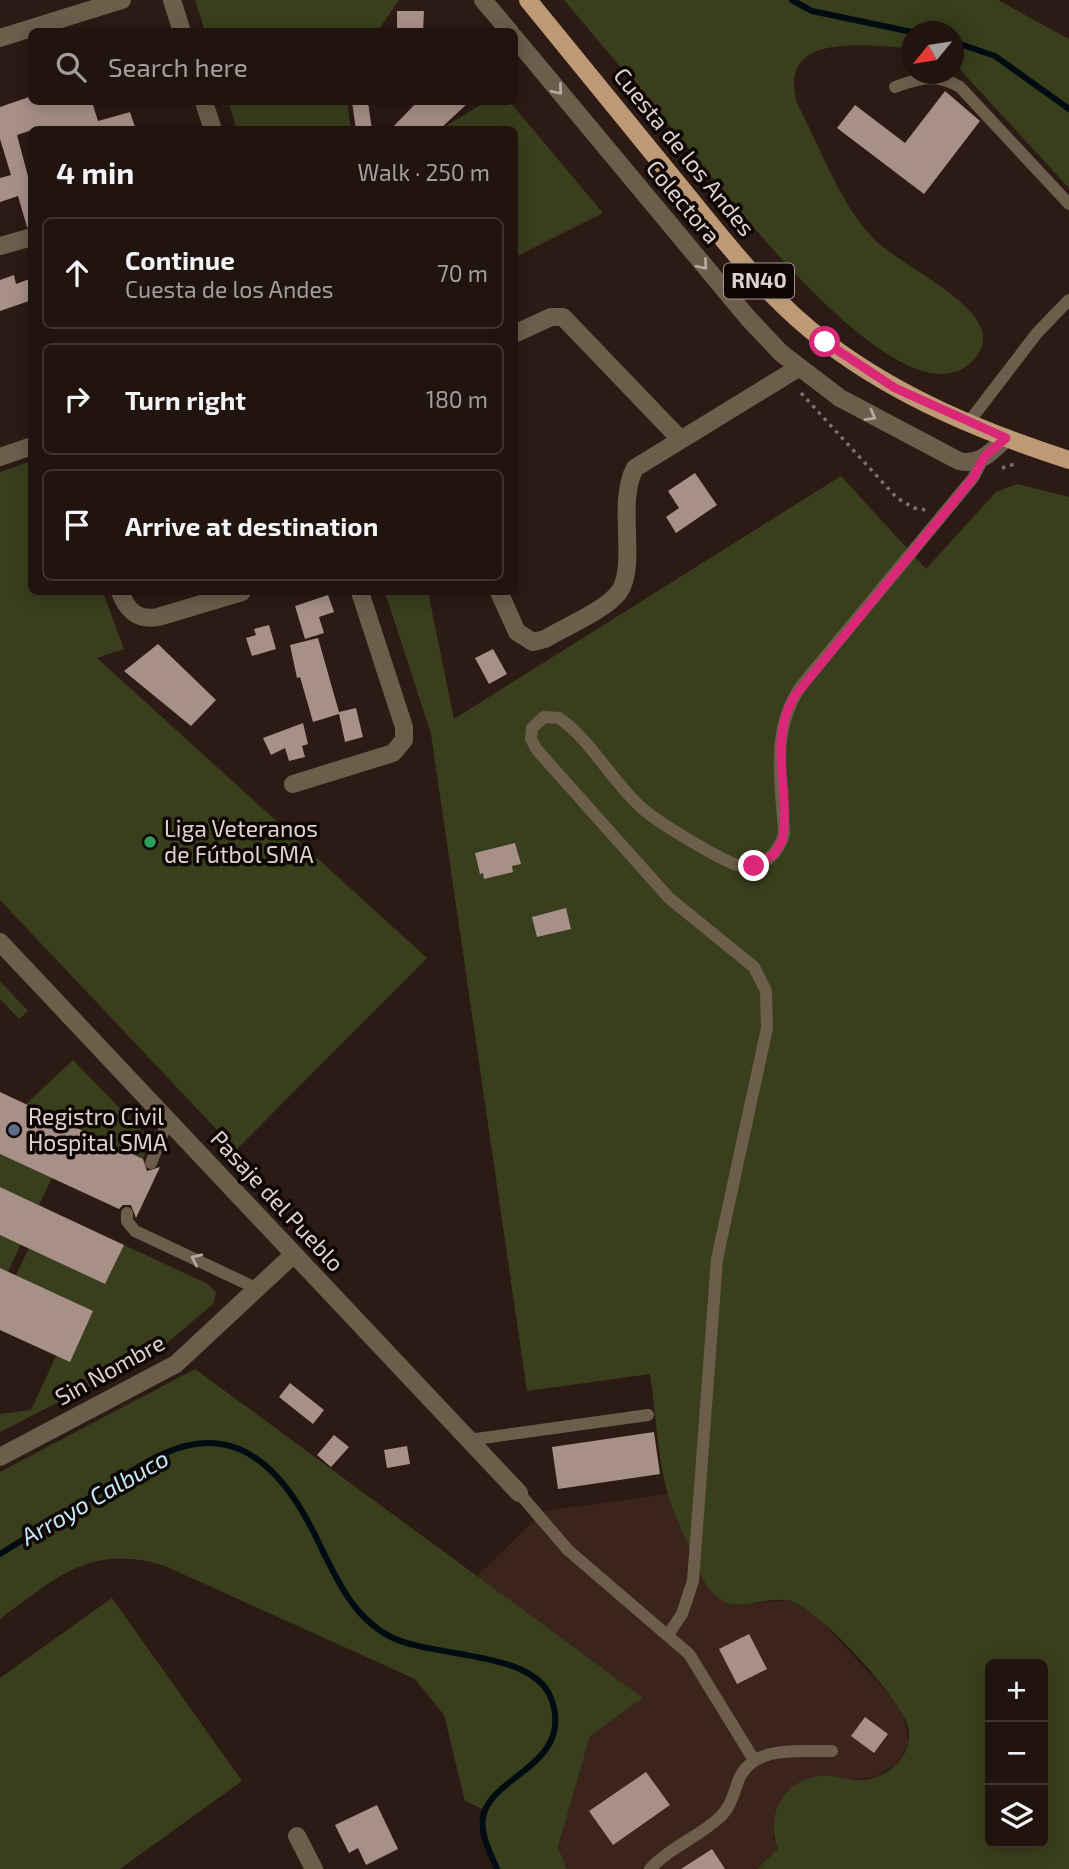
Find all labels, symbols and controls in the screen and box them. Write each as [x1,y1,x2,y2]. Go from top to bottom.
north arrow [901,21,964,84]
search box [28,28,518,105]
icon: search [52,48,90,86]
text: Search here [108,51,248,82]
street label: Cuesta de los Andes [608,62,761,241]
one-way arrow [550,81,562,94]
text: 4 min [56,154,134,190]
street label: Colectora [641,154,727,249]
text: Walk · 250 m [357,158,490,186]
text: Continue [125,244,235,275]
icon: ahead [58,254,96,292]
one-way arrow [695,257,708,269]
text: 70 m [437,259,488,287]
road number: RN40 [724,264,794,298]
text: Cuesta de los Andes [125,275,333,303]
route start [809,326,840,357]
icon: right [58,380,96,418]
text: Turn right [125,384,246,415]
text: 180 m [426,385,488,413]
one-way arrow [864,408,876,421]
icon: arrive [58,506,96,544]
text: Arrive at destination [125,510,378,541]
place label: Liga Veteranos de Fútbol SMA [164,814,318,868]
marker: Liga Veteranos de Fútbol SMA [142,834,158,850]
route end [738,850,769,881]
place label: Registro Civil Hospital SMA [28,1102,168,1156]
marker: Registro Civil Hospital SMA [6,1122,22,1138]
street label: Pasaje del Pueblo [205,1124,350,1277]
one-way arrow [191,1254,203,1268]
street label: Sin Nombre [50,1328,169,1411]
water label: Arroyo Calbuco [14,1443,173,1551]
map controls [985,1659,1048,1848]
button: + [985,1659,1048,1722]
button: − [985,1722,1048,1785]
button: layers [985,1785,1048,1848]

